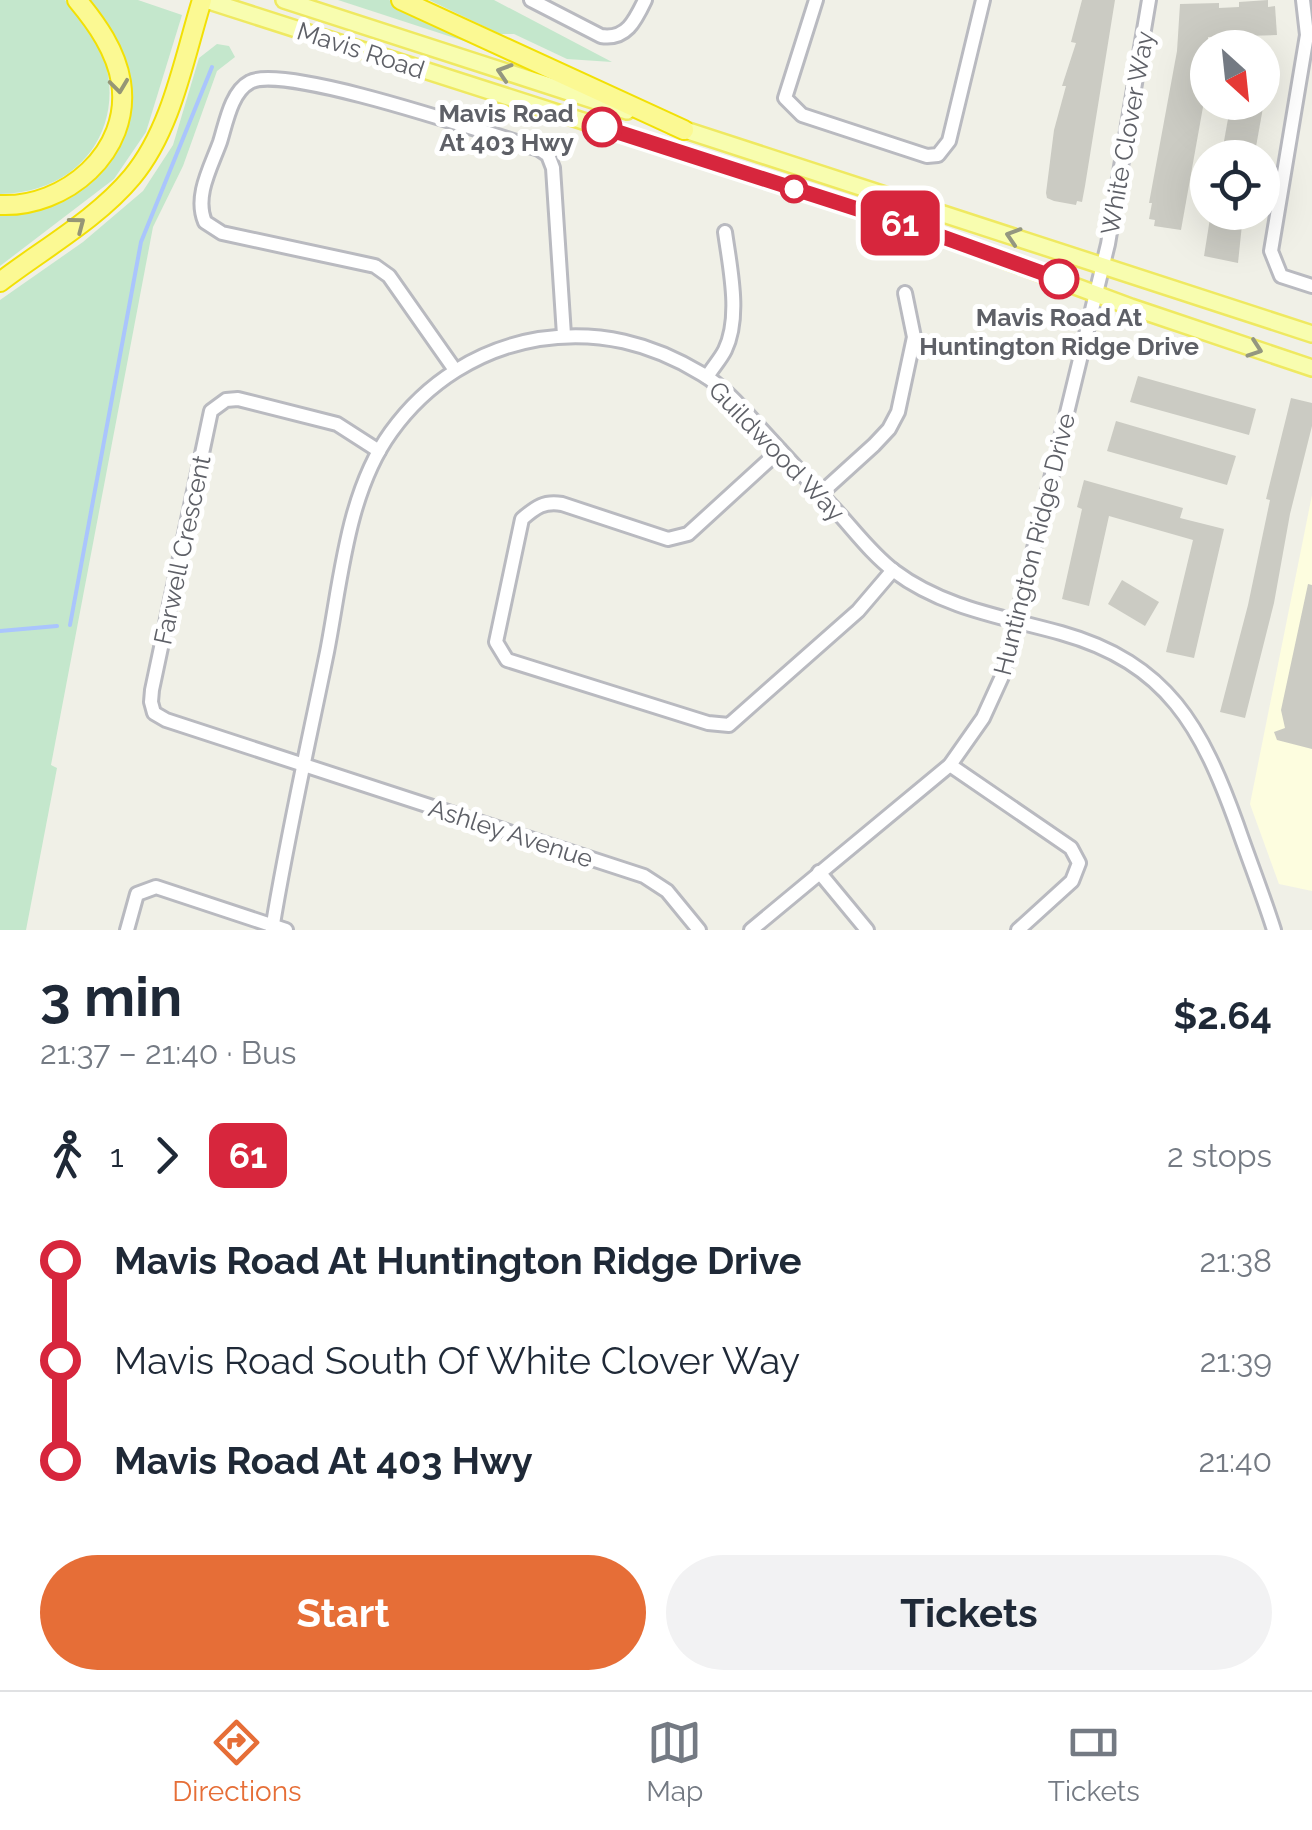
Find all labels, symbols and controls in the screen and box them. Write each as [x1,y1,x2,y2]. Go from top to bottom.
street label: Mavis Road [293,15,429,85]
street label: White Clover Way [1094,28,1160,237]
north arrow [1190,30,1280,120]
map controls [1190,30,1280,230]
one-way arrow [496,63,513,83]
one-way arrow [108,78,129,94]
place label: Mavis Road At 403 Hwy [438,98,574,157]
marker: Mavis Road At 403 Hwy [583,108,621,146]
button: locate [1190,140,1280,230]
unlabelled marker [781,176,807,202]
line badge: 61 [855,190,945,256]
text: 61 [881,203,919,244]
one-way arrow [67,218,85,235]
one-way arrow [1005,228,1022,248]
marker: Mavis Road At Huntington Ridge Drive [1040,260,1078,298]
place label: Mavis Road At Huntington Ridge Drive [919,302,1199,361]
one-way arrow [1245,337,1262,357]
street label: Guildwood Way [703,375,852,528]
street label: Huntington Ridge Drive [987,410,1081,678]
street label: Farwell Crescent [147,452,217,647]
street label: Ashley Avenue [425,792,597,874]
text: 3 min [40,964,182,1029]
text: $2.64 [1173,993,1272,1038]
text: 21:37 – 21:40 · Bus [40,1034,297,1071]
icon: walk [40,1128,95,1183]
icon: forward [139,1128,194,1183]
text: 61 [229,1135,267,1176]
text: 1 [110,1137,124,1174]
text: 2 stops [1167,1137,1272,1174]
text: Mavis Road At Huntington Ridge Drive [114,1238,802,1283]
text: 21:38 [1200,1242,1272,1279]
text: Mavis Road South Of White Clover Way [114,1338,800,1383]
text: 21:39 [1200,1342,1272,1379]
text: Mavis Road At 403 Hwy [114,1438,533,1483]
text: 21:40 [1199,1442,1272,1479]
button: Start [40,1555,646,1670]
button: Tickets [666,1555,1272,1670]
tab: Directions [172,1715,302,1808]
tab: Map [646,1715,703,1808]
tab: Tickets [1048,1715,1140,1808]

